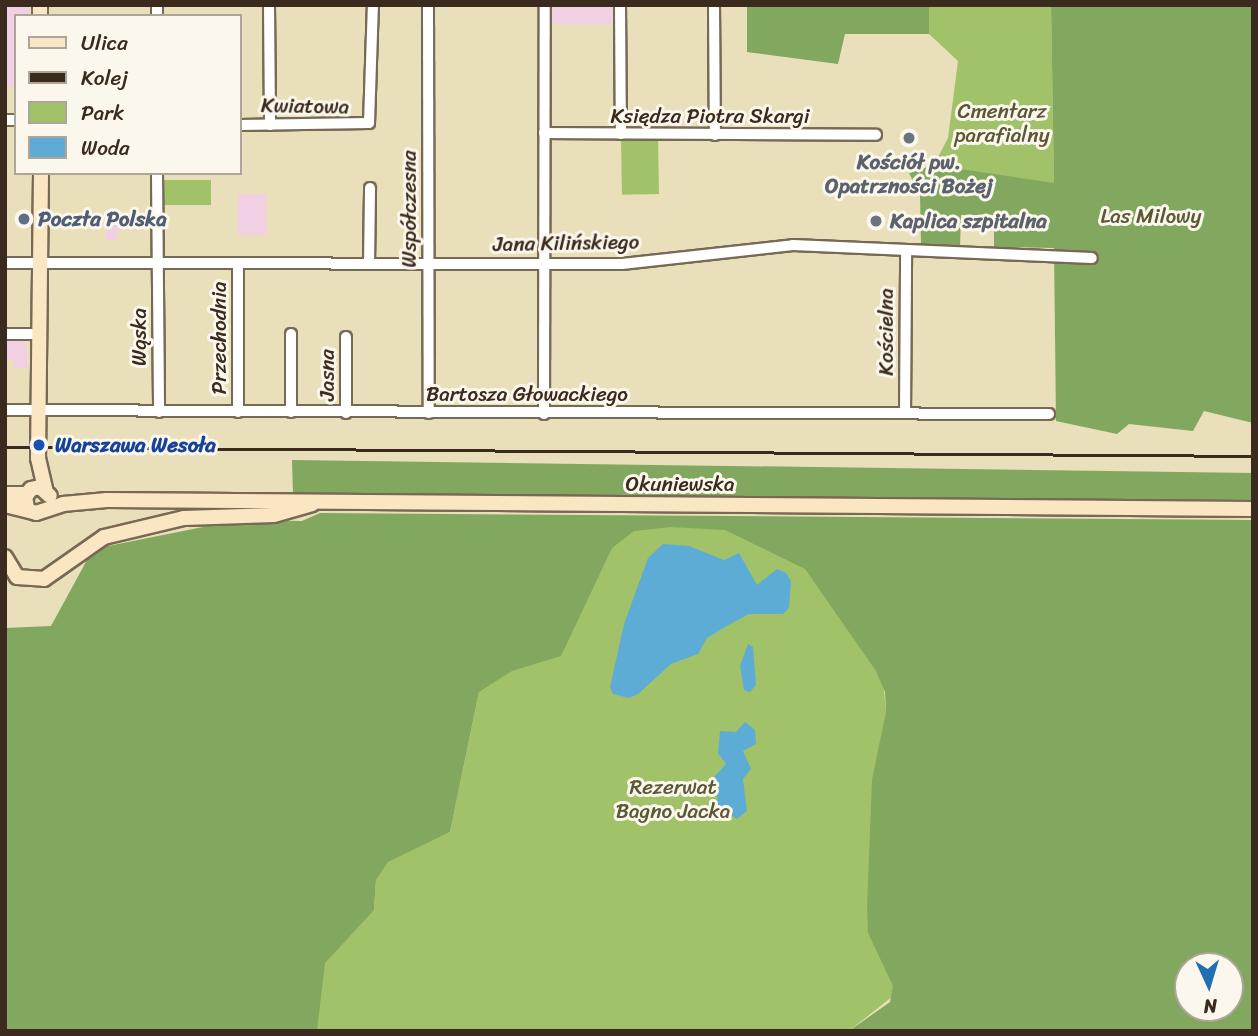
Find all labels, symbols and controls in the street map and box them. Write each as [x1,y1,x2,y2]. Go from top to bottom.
legend [14,14,242,175]
text: Ulica [81,24,128,62]
text: Kolej [81,59,128,97]
street label: Kwiatowa [261,93,349,119]
text: Park [81,94,124,132]
park label: Cmentarz parafialny [954,98,1050,148]
street label: Księdza Piotra Skargi [611,103,809,129]
text: Woda [81,129,129,167]
marker: Kościół pw. Opatrzności Bożej [901,130,917,146]
place label: Kościół pw. Opatrzności Bożej [825,149,993,199]
street label: Współczesna [396,150,422,268]
park label: Las Milowy [1101,203,1201,229]
place label: Poczta Polska [38,206,167,232]
place label: Kaplica szpitalna [890,208,1047,234]
marker: Poczta Polska [16,211,32,227]
marker: Kaplica szpitalna [868,213,884,229]
street label: Jana Kilińskiego [492,229,640,257]
street label: Przechodnia [206,281,232,395]
street label: Kościelna [873,288,899,376]
street label: Wąska [126,308,152,366]
street label: Jasna [314,349,340,401]
street label: Bartosza Głowackiego [426,381,628,407]
place label: Warszawa Wesoła [55,432,216,458]
marker: Warszawa Wesoła [29,435,49,455]
street label: Okuniewska [625,471,735,497]
park label: Rezerwat Bagno Jacka [616,774,730,824]
north arrow [1174,952,1244,1022]
text: N [1203,990,1218,1023]

